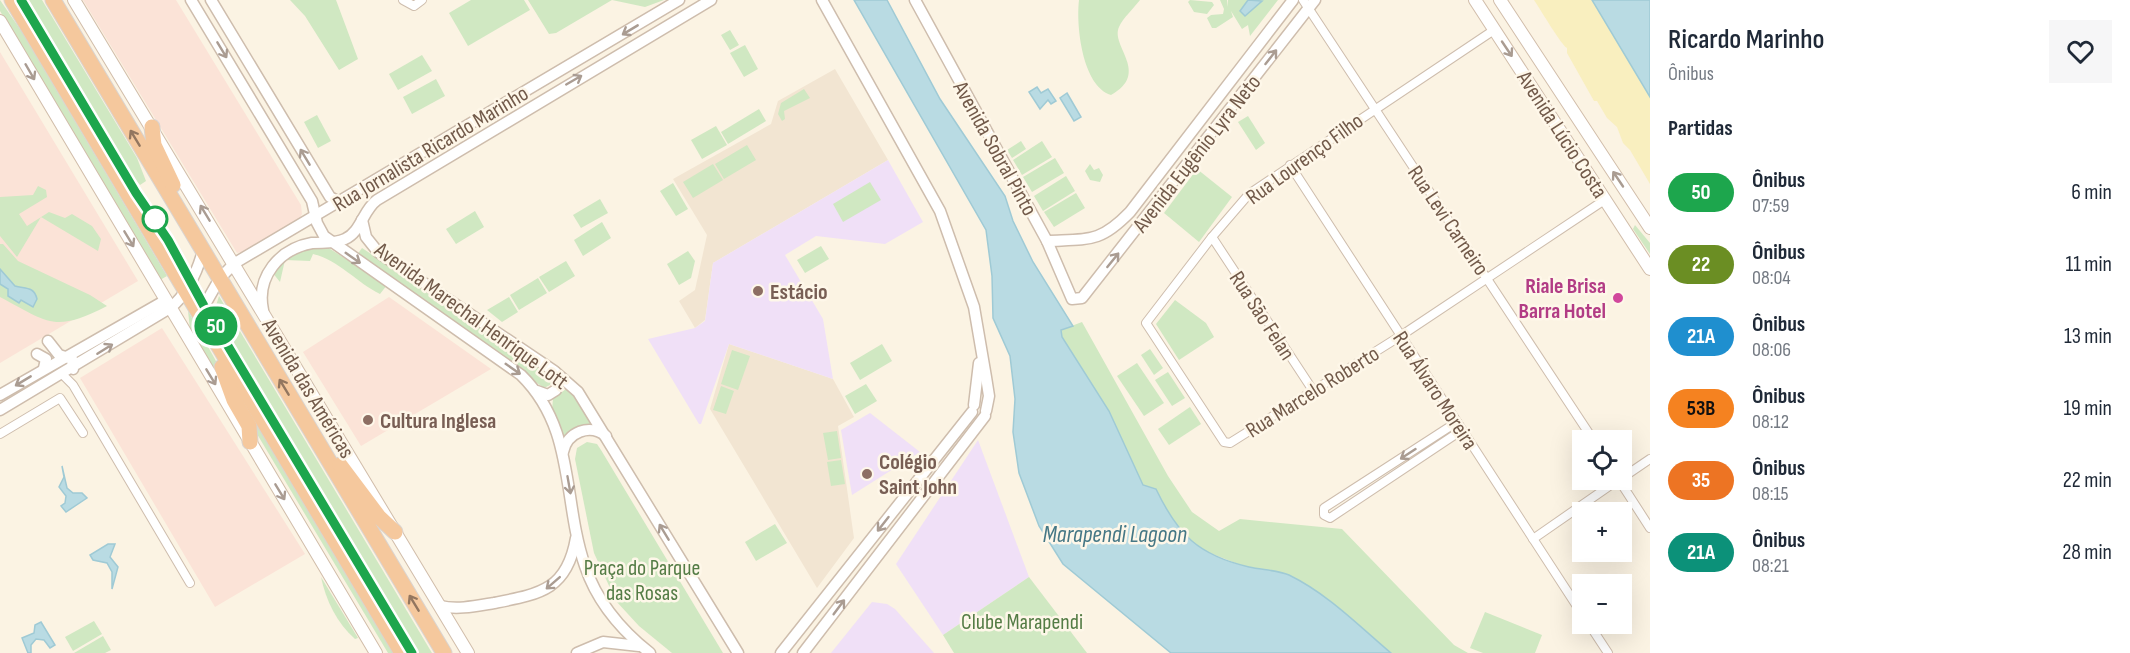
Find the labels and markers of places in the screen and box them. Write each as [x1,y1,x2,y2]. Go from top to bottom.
unlabelled marker [142,206,168,232]
place label: Riale Brisa Barra Hotel [1518,273,1606,325]
place label: Estácio [770,279,828,306]
marker: Estácio [751,284,765,298]
marker: Riale Brisa Barra Hotel [1611,291,1625,305]
place label: Cultura Inglesa [380,408,496,435]
marker: Cultura Inglesa [361,413,375,427]
place label: Colégio Saint John [879,449,957,501]
marker: Colégio Saint John [860,467,874,481]

